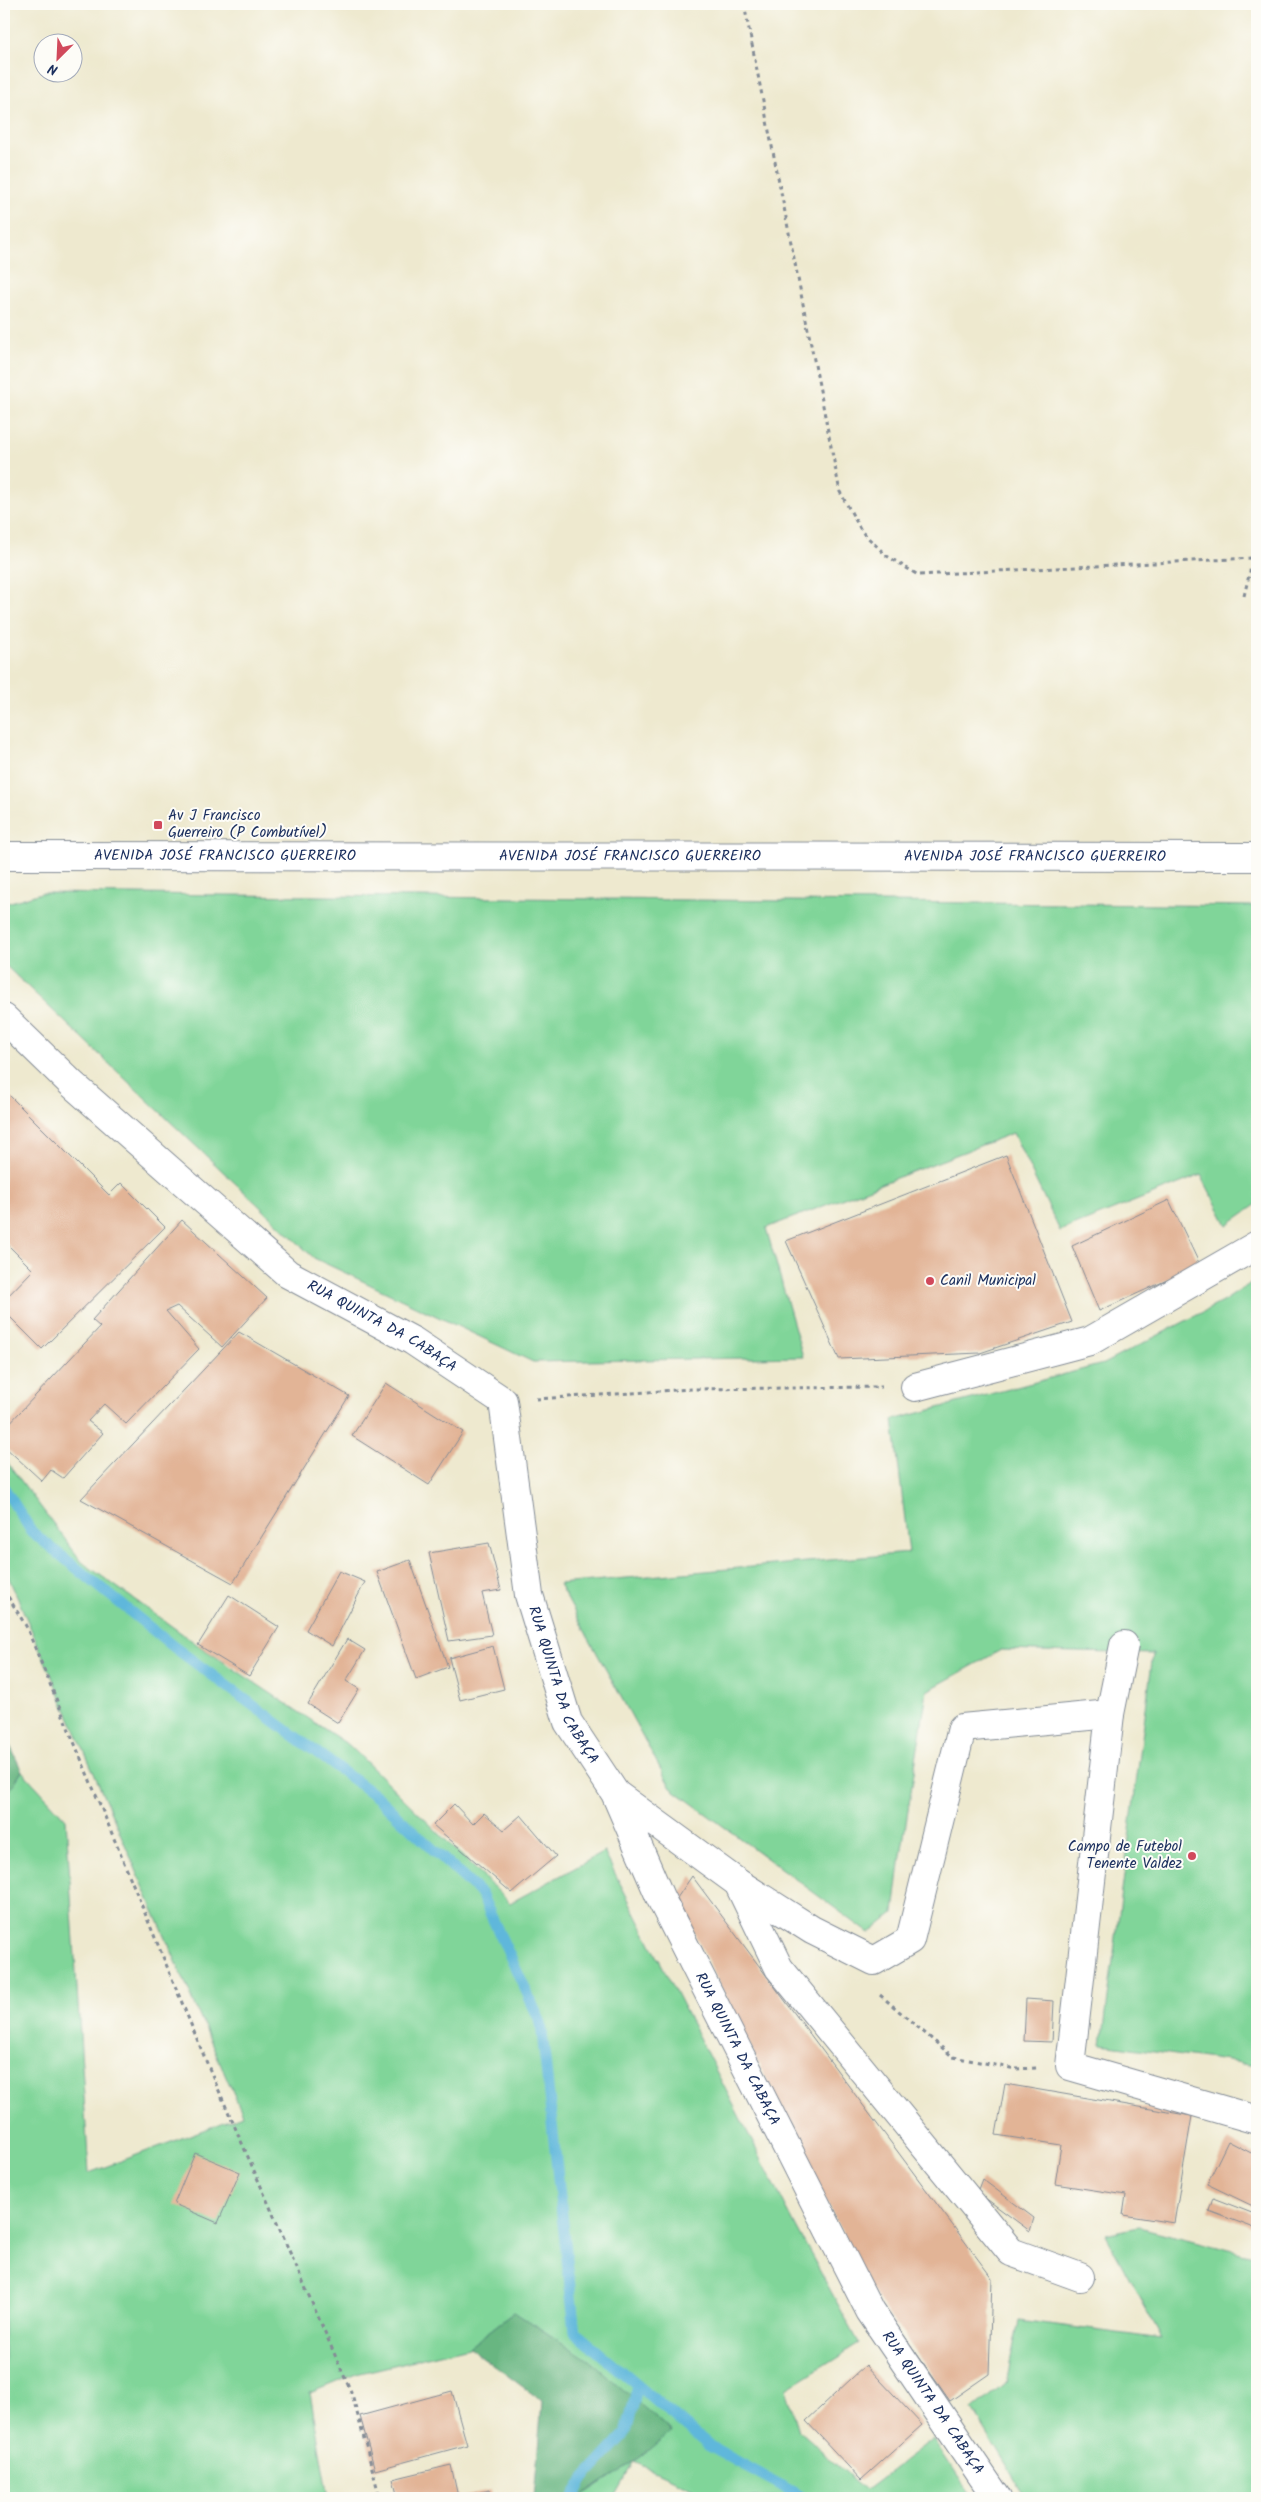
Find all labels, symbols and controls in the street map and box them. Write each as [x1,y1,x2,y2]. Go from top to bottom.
north arrow [32,32,82,82]
text: N [44,57,62,81]
place label: Av J Francisco Guerreiro (P Combutível) [168,804,327,845]
marker: Av J Francisco Guerreiro (P Combutível) [152,819,164,831]
street label: AVENIDA JOSÉ FRANCISCO GUERREIRO [94,844,356,868]
street label: AVENIDA JOSÉ FRANCISCO GUERREIRO [499,844,761,869]
street label: AVENIDA JOSÉ FRANCISCO GUERREIRO [904,845,1166,869]
place label: Canil Municipal [940,1269,1036,1293]
street label: RUA QUINTA DA CABAÇA [303,1274,462,1379]
marker: Canil Municipal [924,1275,936,1287]
street label: RUA QUINTA DA CABAÇA [521,1603,605,1769]
place label: Campo de Futebol Tenente Valdez [1068,1835,1182,1876]
marker: Campo de Futebol Tenente Valdez [1186,1850,1198,1862]
street label: RUA QUINTA DA CABAÇA [688,1968,786,2130]
street label: RUA QUINTA DA CABAÇA [875,2326,990,2480]

